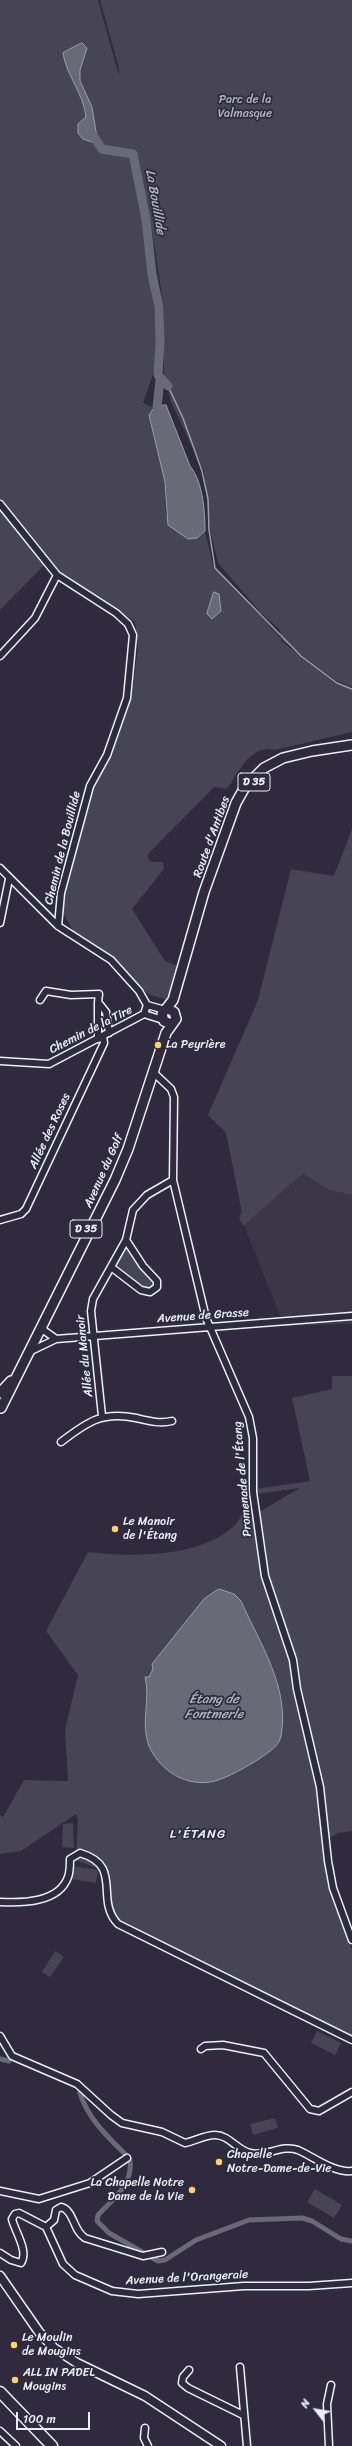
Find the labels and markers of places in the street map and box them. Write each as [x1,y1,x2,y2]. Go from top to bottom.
place label: La Peyrière [166,1038,225,1052]
marker: La Peyrière [153,1040,163,1050]
place label: Le Manoir de l'Étang [123,1515,177,1543]
marker: Le Manoir de l'Étang [110,1524,120,1534]
place label: Chapelle Notre-Dame-de-Vie [227,2148,331,2176]
marker: Chapelle Notre-Dame-de-Vie [214,2157,224,2167]
place label: La Chapelle Notre Dame de la Vie [91,2176,184,2204]
marker: La Chapelle Notre Dame de la Vie [187,2185,197,2195]
place label: Le Moulin de Mougins [22,2331,81,2359]
marker: Le Moulin de Mougins [9,2340,19,2350]
place label: ALL IN PADEL Mougins [23,2366,95,2394]
marker: ALL IN PADEL Mougins [10,2375,20,2385]

